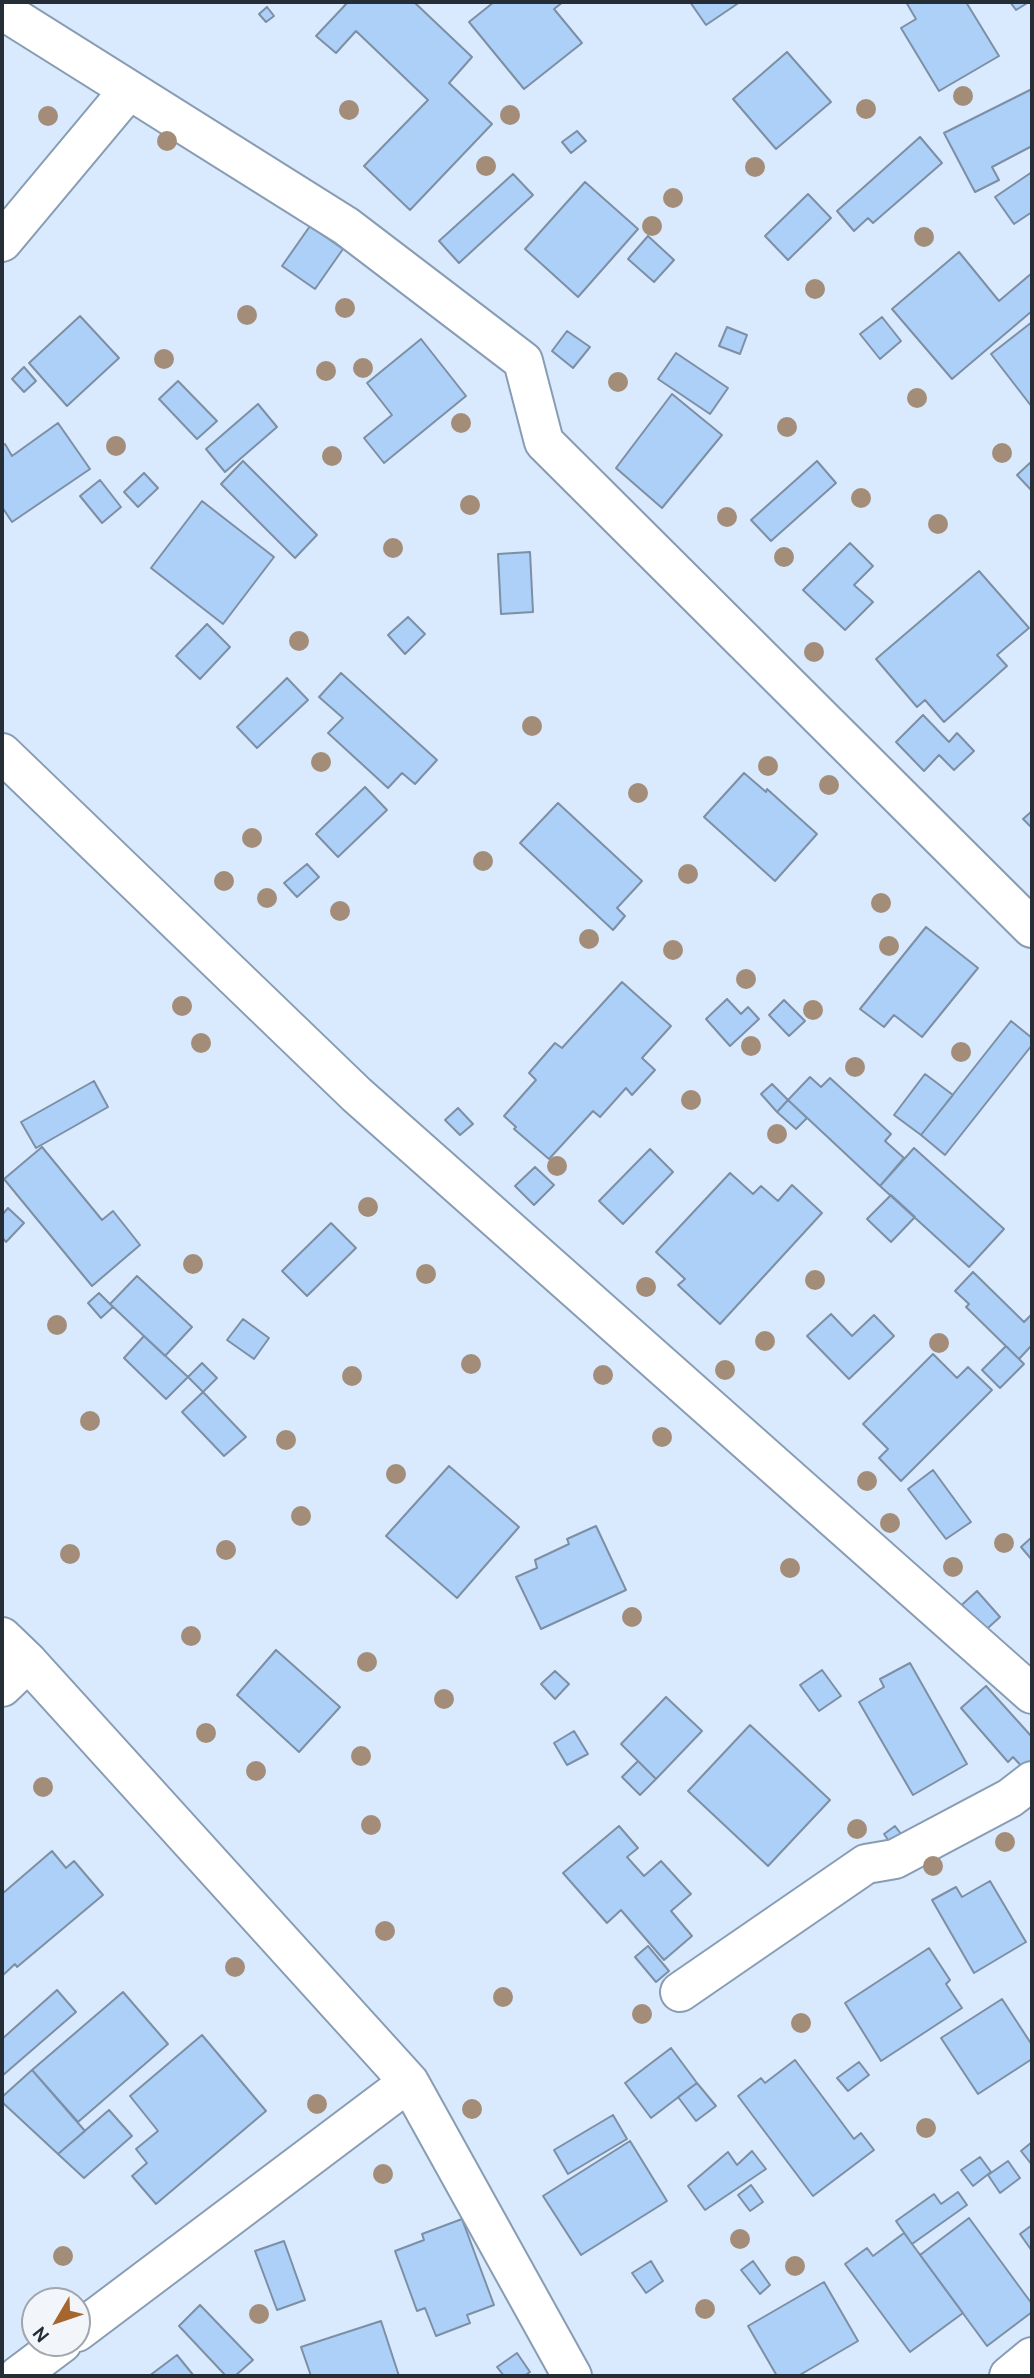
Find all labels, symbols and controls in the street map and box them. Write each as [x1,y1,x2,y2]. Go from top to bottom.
north arrow [21,2287,91,2357]
text: N [28,2322,54,2347]

